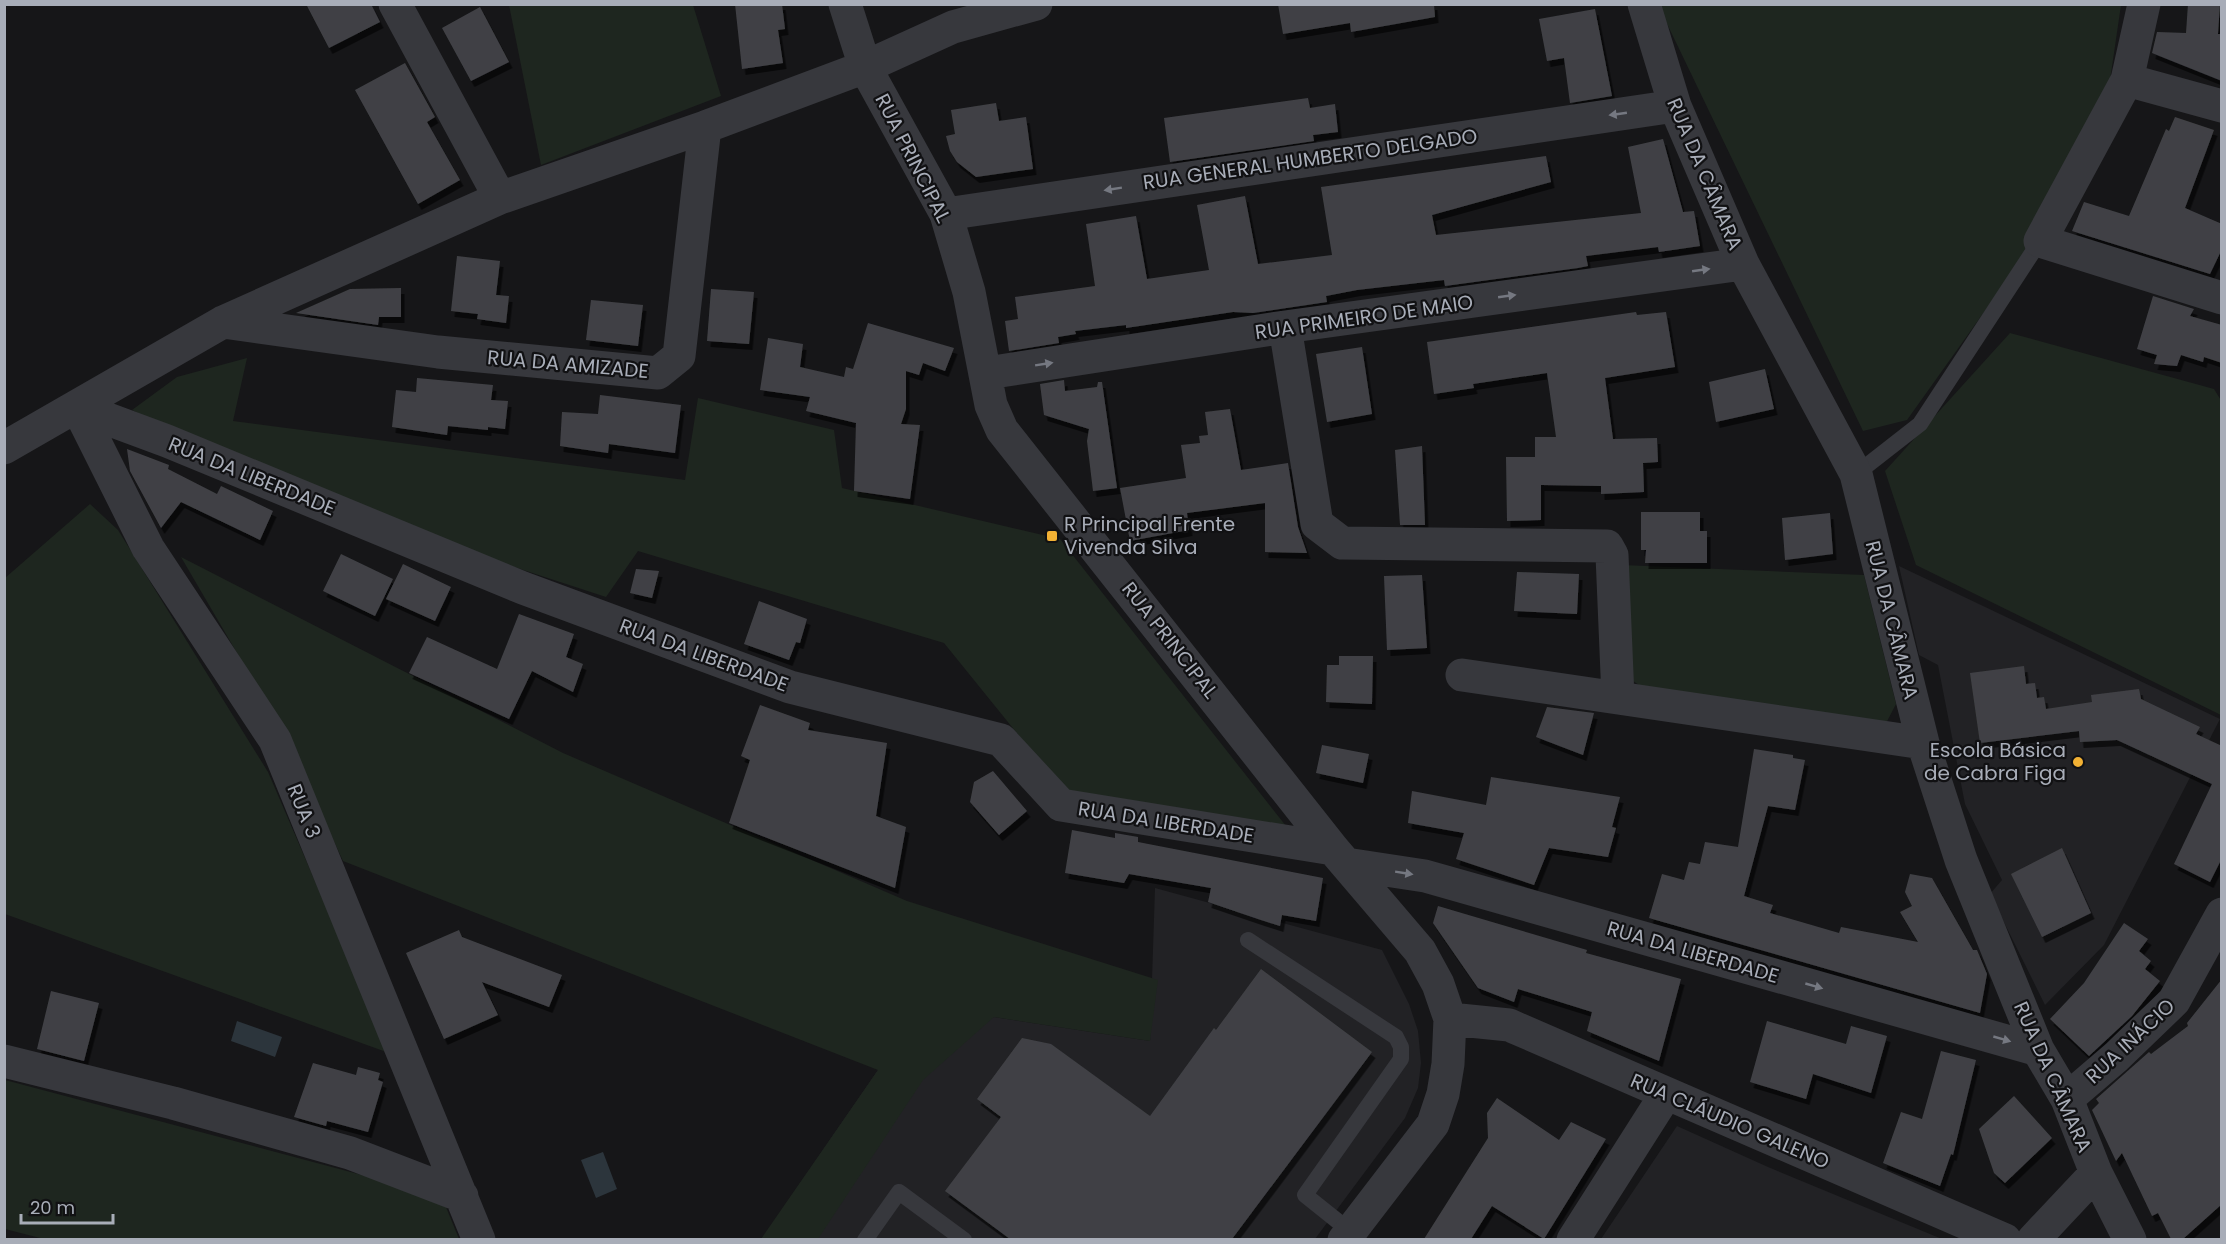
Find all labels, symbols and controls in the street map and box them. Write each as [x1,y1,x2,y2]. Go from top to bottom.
street label: RUA PRINCIPAL [868,89,958,228]
street label: RUA DA CÂMARA [1660,94,1750,254]
one-way arrow [1608,110,1627,119]
street label: RUA GENERAL HUMBERTO DELGADO [1141,122,1479,196]
one-way arrow [1103,184,1122,193]
one-way arrow [1691,265,1710,274]
street label: RUA PRIMEIRO DE MAIO [1253,288,1475,346]
one-way arrow [1498,292,1517,301]
street label: RUA DA AMIZADE [486,343,650,385]
one-way arrow [1035,360,1054,369]
street label: RUA DA LIBERDADE [164,430,340,522]
place label: R Principal Frente Vivenda Silva [1064,510,1235,561]
marker: R Principal Frente Vivenda Silva [1045,529,1059,543]
street label: RUA DA CÂMARA [1859,538,1925,702]
street label: RUA PRINCIPAL [1115,576,1225,705]
street label: RUA DA LIBERDADE [616,611,792,699]
place label: Escola Básica de Cabra Figa [1924,736,2066,787]
marker: Escola Básica de Cabra Figa [2071,755,2085,769]
street label: RUA 3 [280,780,328,842]
street label: RUA DA LIBERDADE [1076,794,1256,850]
one-way arrow [1395,869,1414,878]
street label: RUA DA LIBERDADE [1604,914,1782,990]
one-way arrow [1806,982,1824,991]
street label: RUA INÁCIO [2079,992,2181,1090]
street label: RUA DA CÂMARA [2007,997,2099,1157]
one-way arrow [1993,1035,2011,1044]
street label: RUA CLÁUDIO GALENO [1626,1066,1834,1176]
scale bar [21,1187,112,1225]
text: 20 m [30,1195,75,1220]

